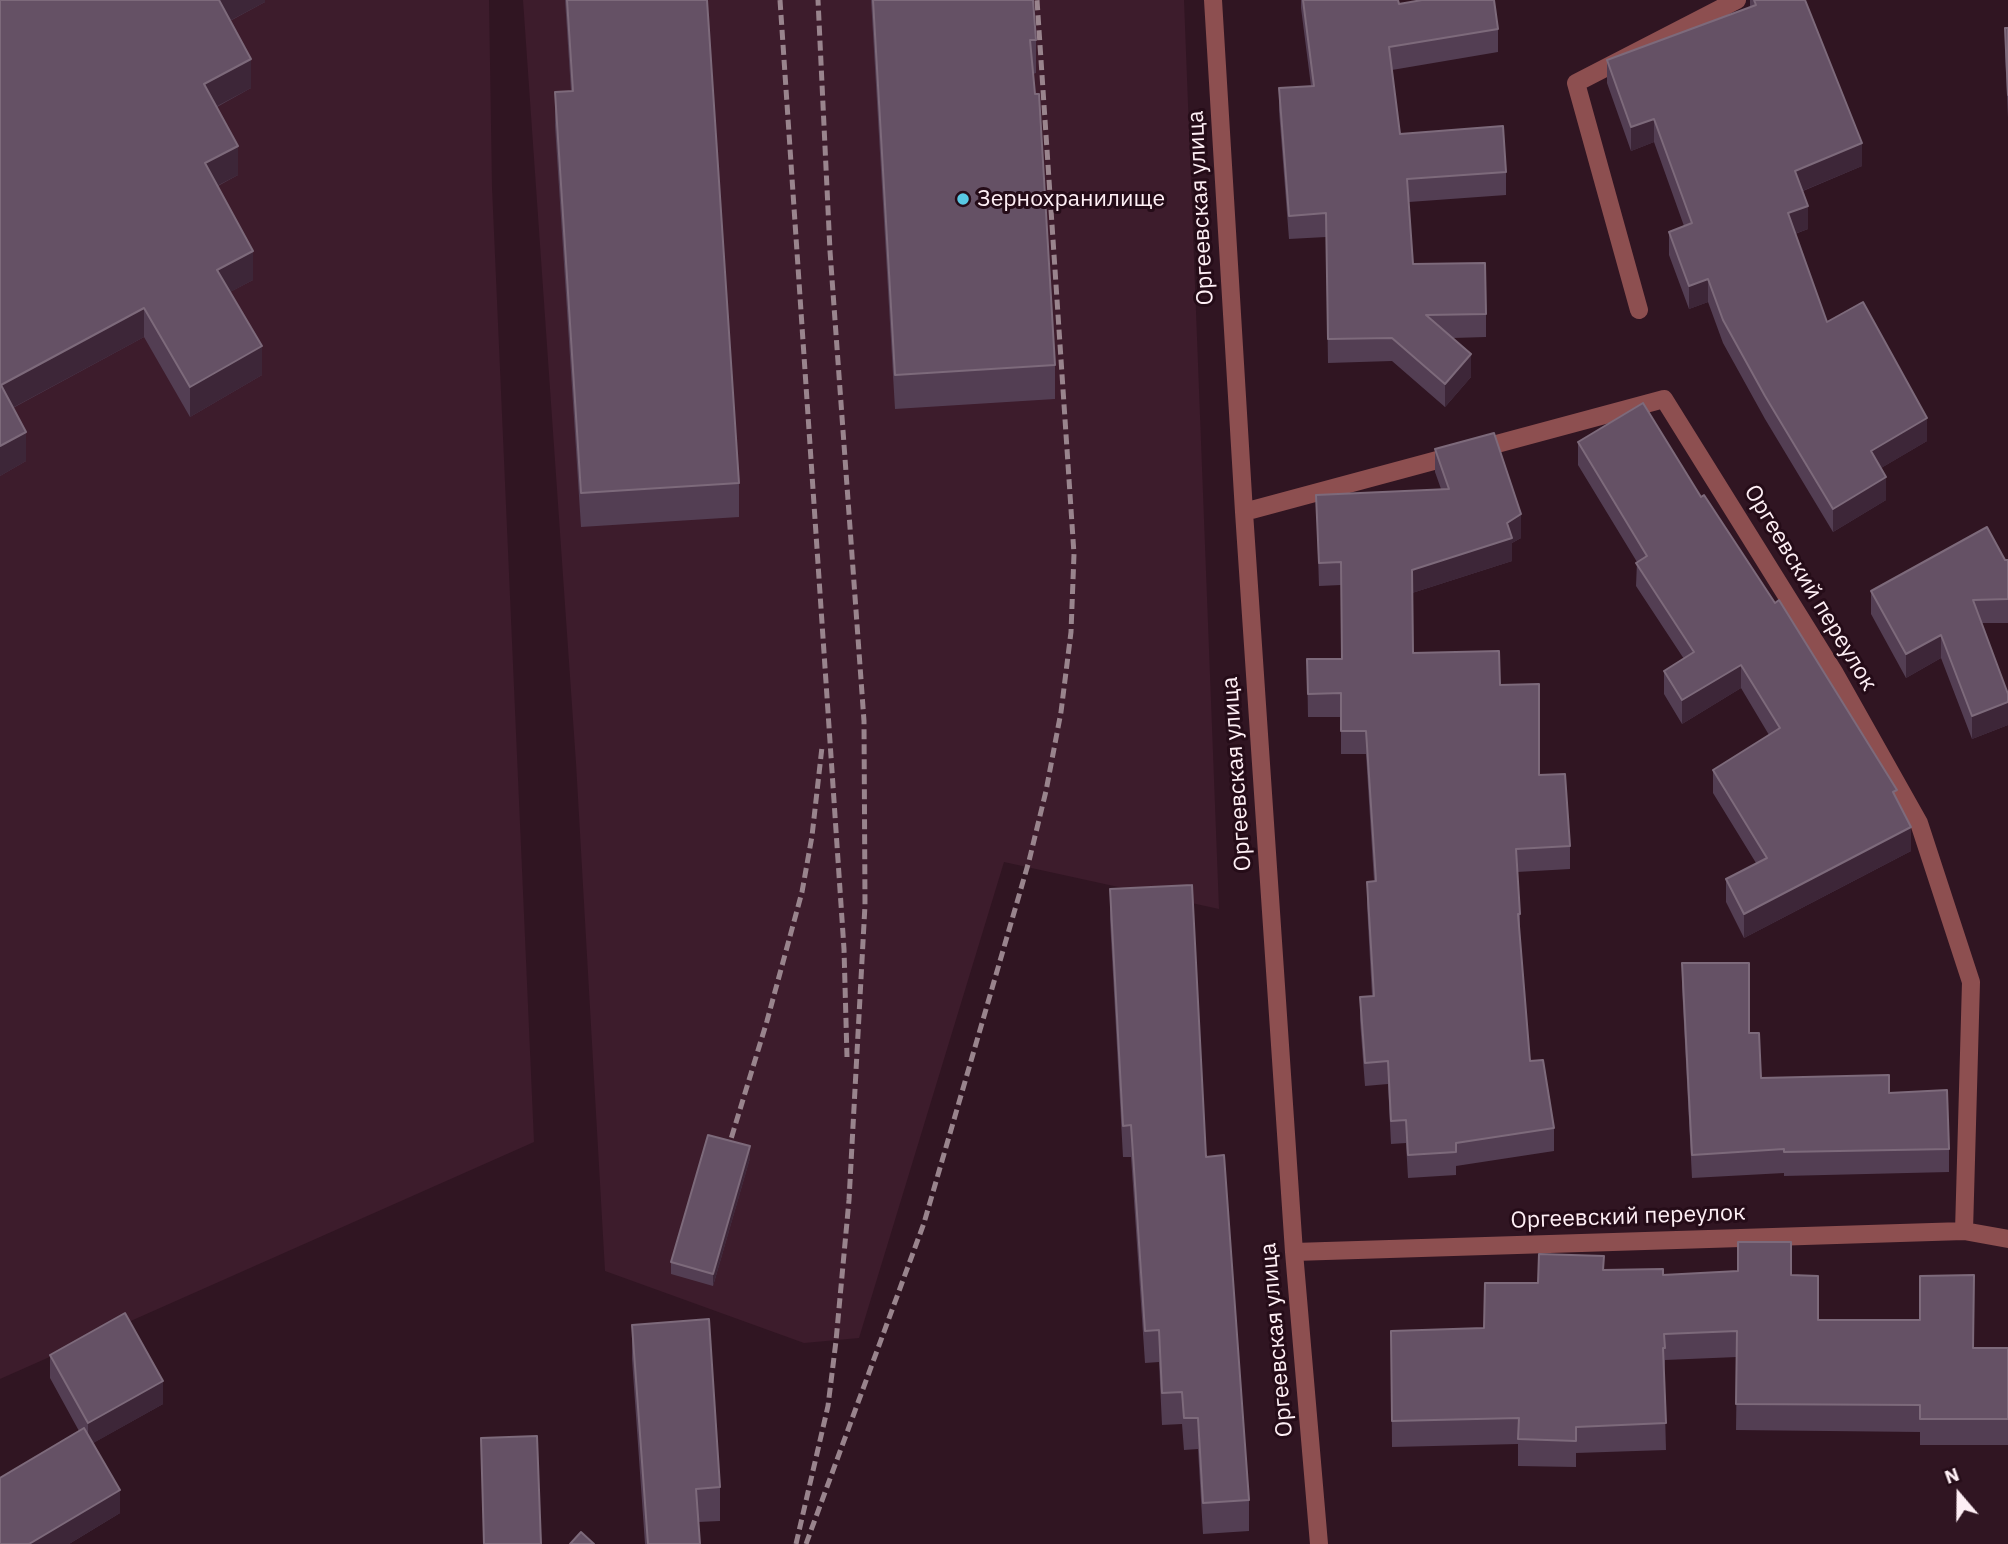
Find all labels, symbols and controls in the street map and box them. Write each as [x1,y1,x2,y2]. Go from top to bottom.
street label: Оргеевская улица [1182,110,1220,306]
place label: Зернохранилище [977,185,1165,213]
marker: Зернохранилище [955,191,971,207]
street label: Оргеевский переулок [1738,480,1882,696]
street label: Оргеевская улица [1216,676,1258,872]
street label: Оргеевский переулок [1510,1199,1746,1235]
street label: Оргеевская улица [1255,1242,1299,1438]
north arrow [1924,1460,1994,1530]
text: N [1941,1462,1962,1489]

